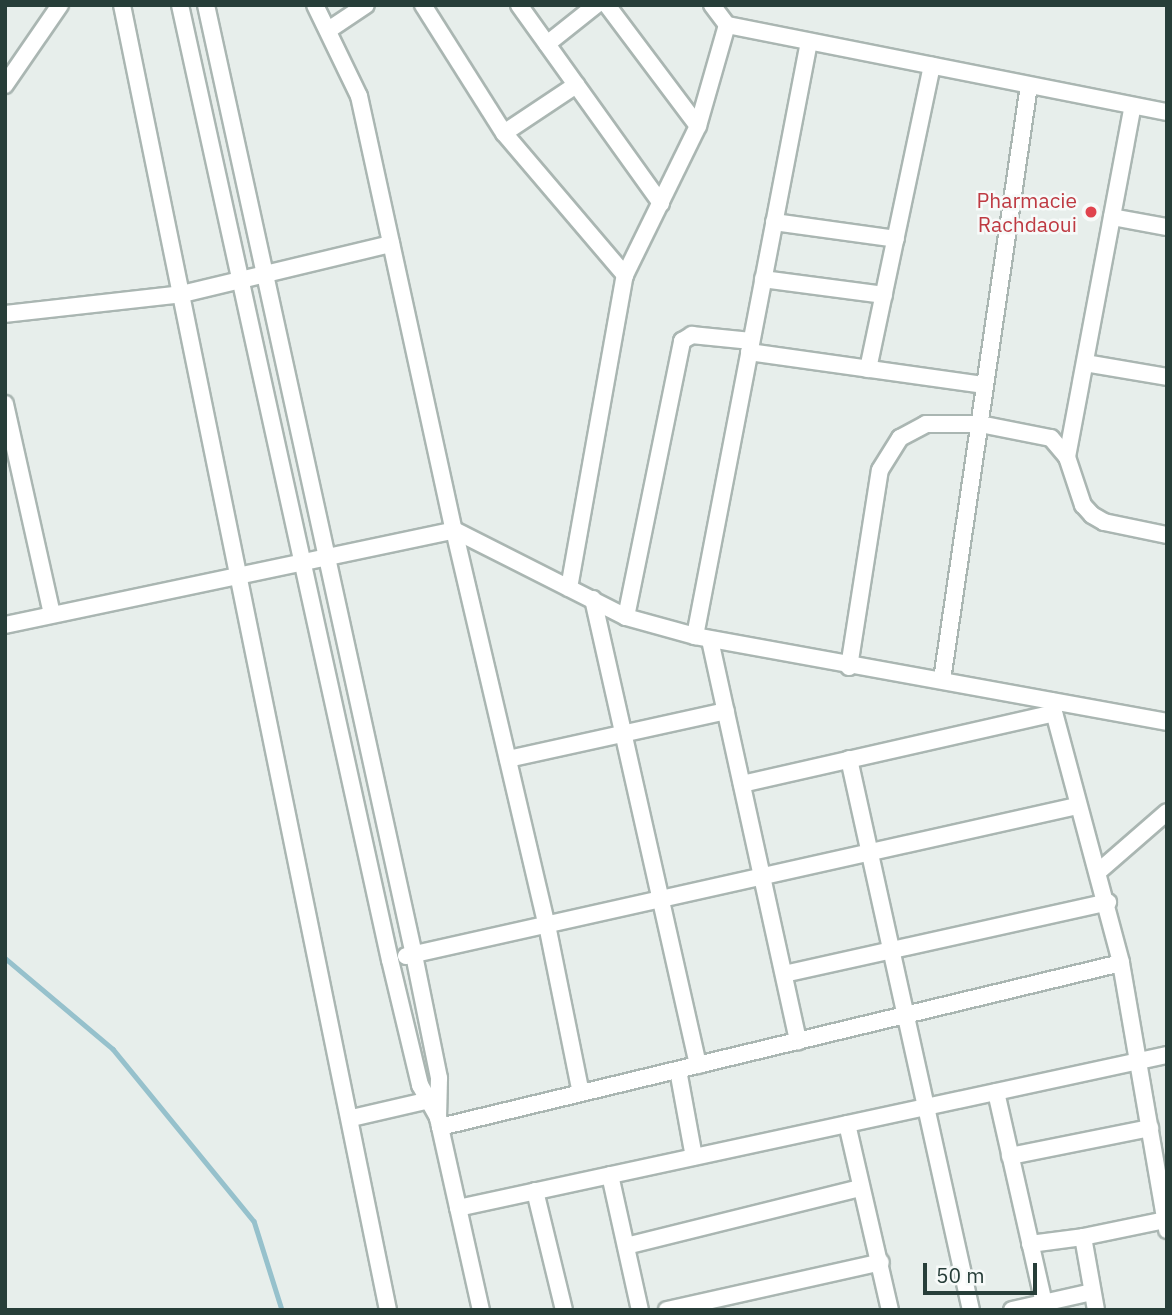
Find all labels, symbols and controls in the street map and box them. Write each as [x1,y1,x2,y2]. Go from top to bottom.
place label: Pharmacie Rachdaoui [977,187,1077,237]
marker: Pharmacie Rachdaoui [1083,204,1099,220]
scale bar [927,1248,1041,1292]
text: 50 m [936,1261,985,1289]

